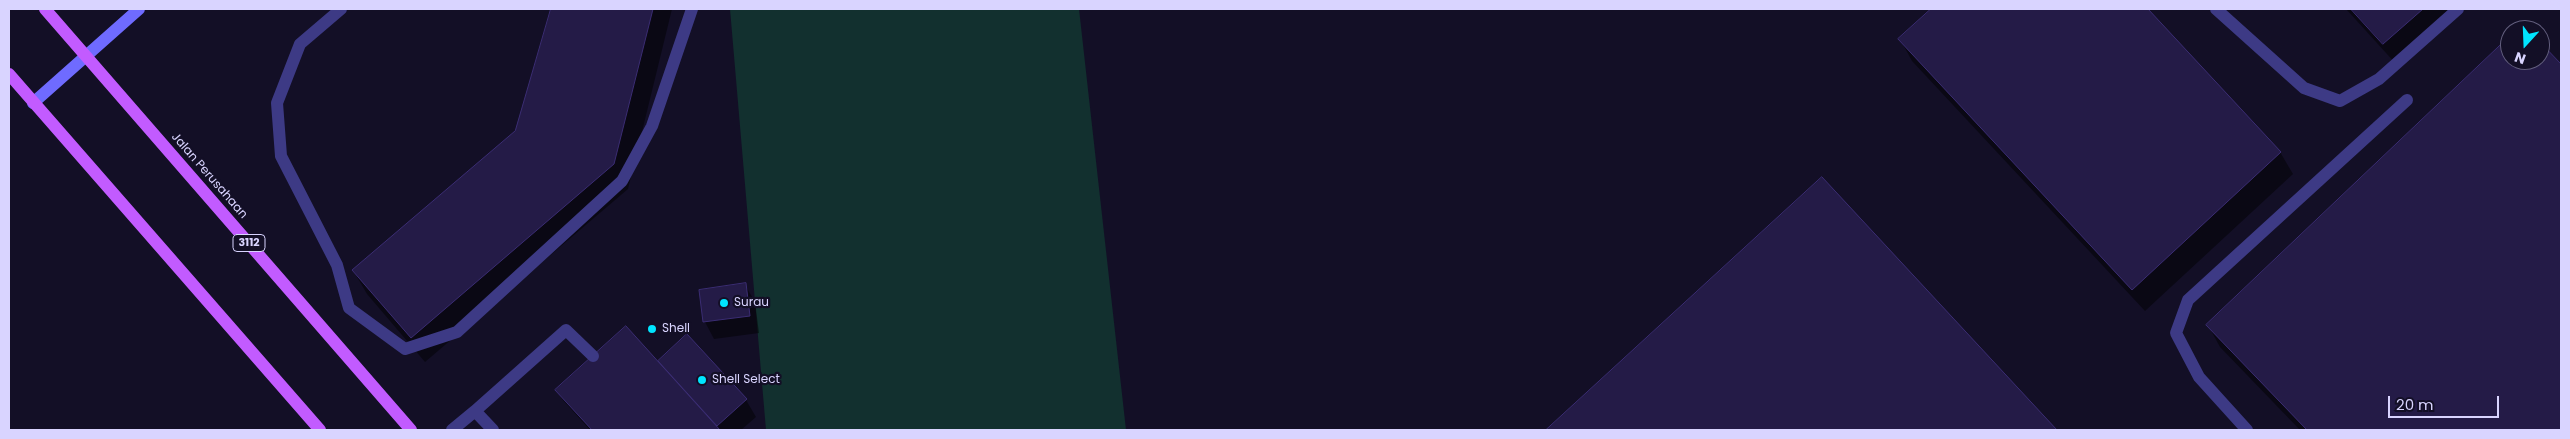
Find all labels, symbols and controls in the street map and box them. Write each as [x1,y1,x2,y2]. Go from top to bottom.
north arrow [2500,20,2550,70]
text: N [2512,47,2529,69]
street label: Jalan Perusahaan [168,130,250,222]
road number: 3112 [233,234,265,252]
place label: Surau [734,296,769,310]
marker: Surau [718,297,730,309]
place label: Shell [662,322,690,336]
marker: Shell [646,323,658,335]
place label: Shell Select [712,373,780,387]
marker: Shell Select [696,374,708,386]
scale bar [2390,386,2501,418]
text: 20 m [2396,394,2434,415]

